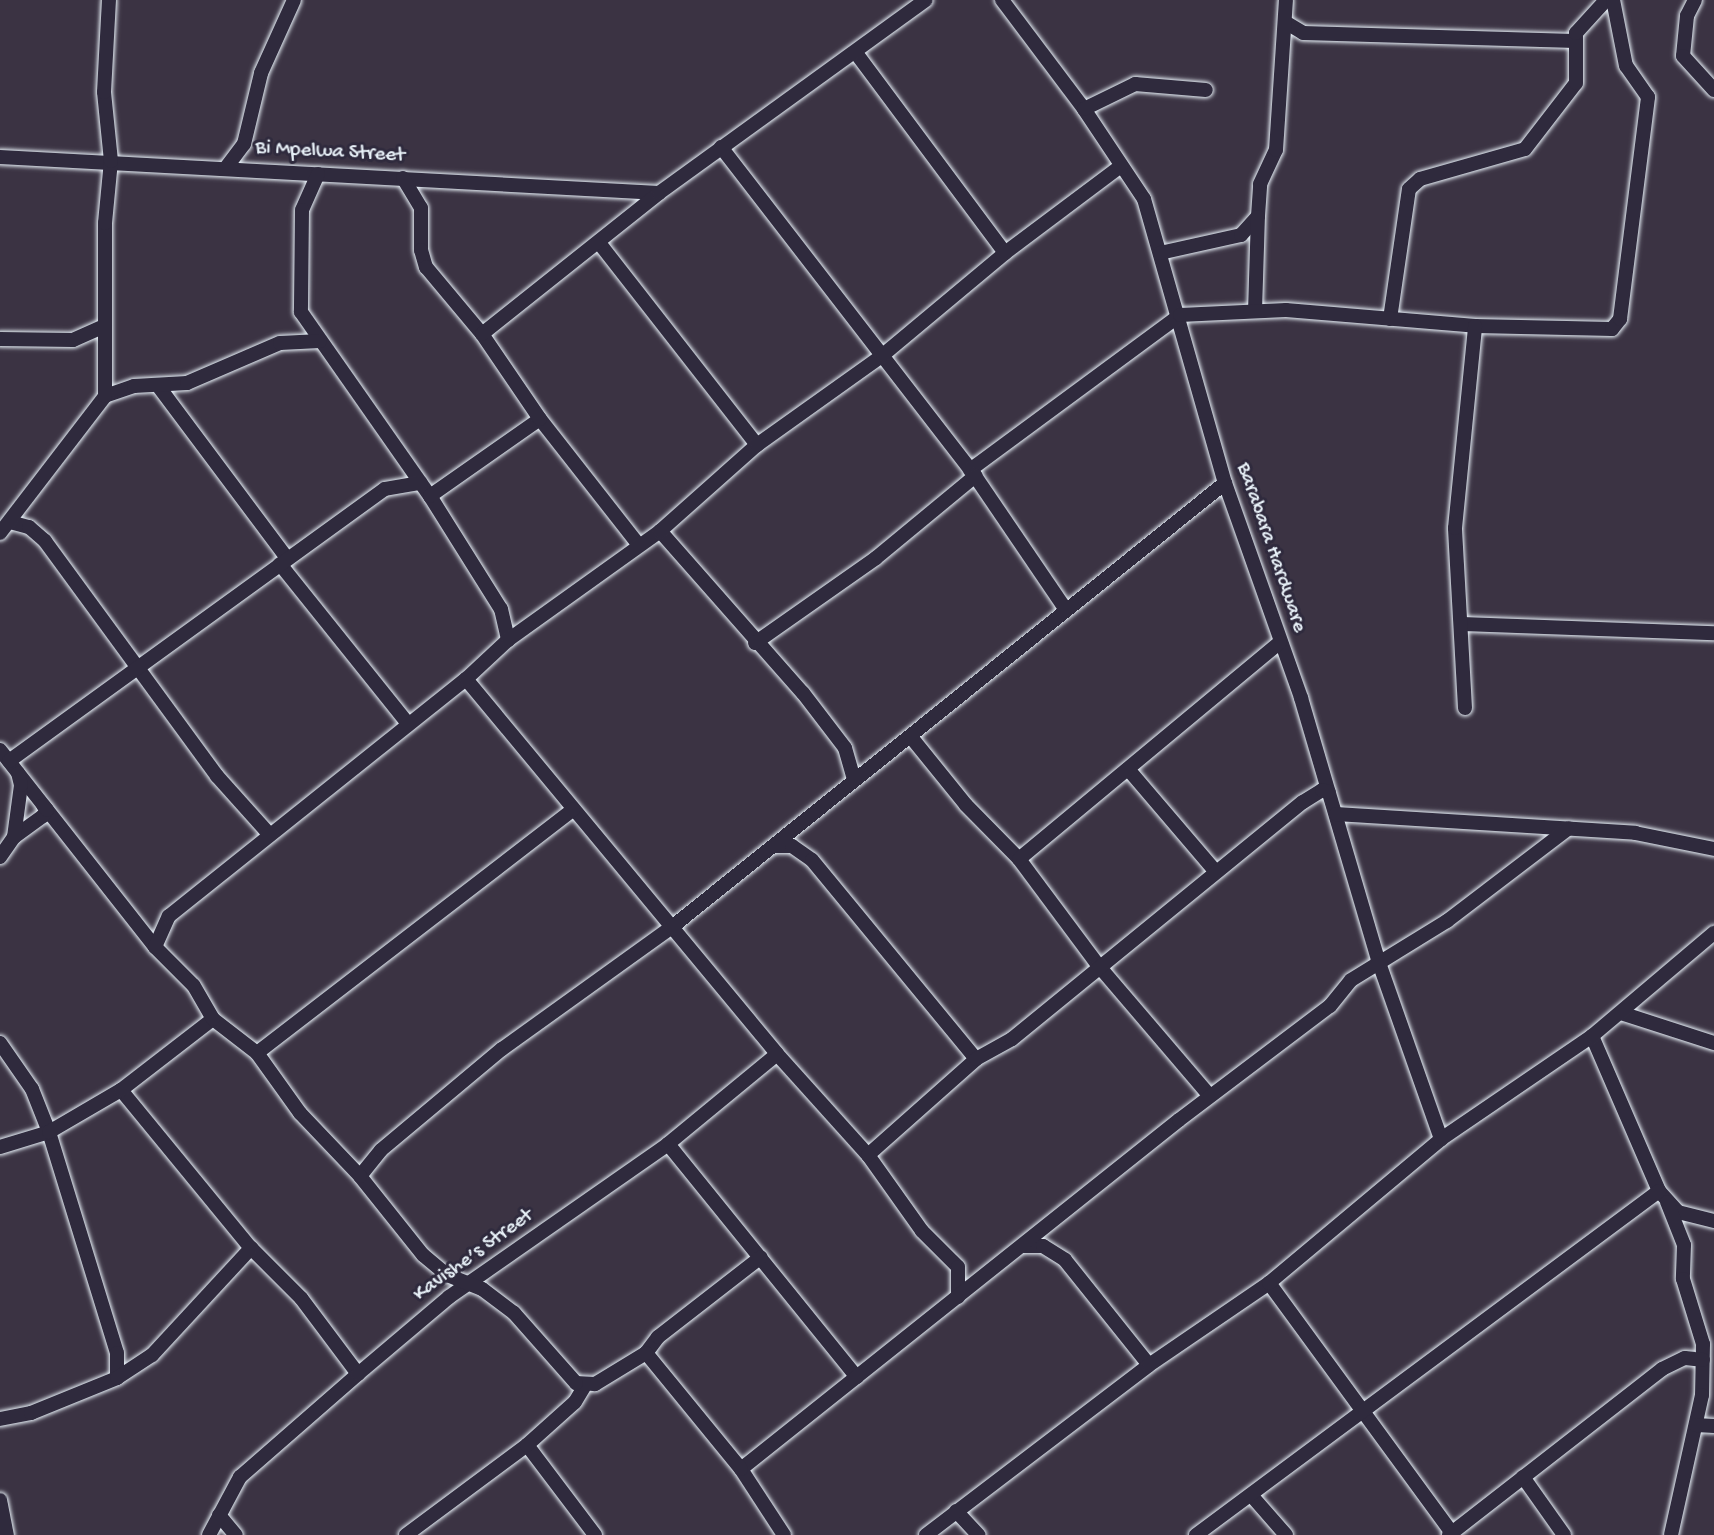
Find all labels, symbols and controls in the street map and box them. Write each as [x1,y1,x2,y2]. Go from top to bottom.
street label: Bi Mpelwa Street [255,137,405,169]
street label: Barabara Hardware [1229,460,1311,636]
street label: Kavishe’s Street [409,1204,539,1308]

